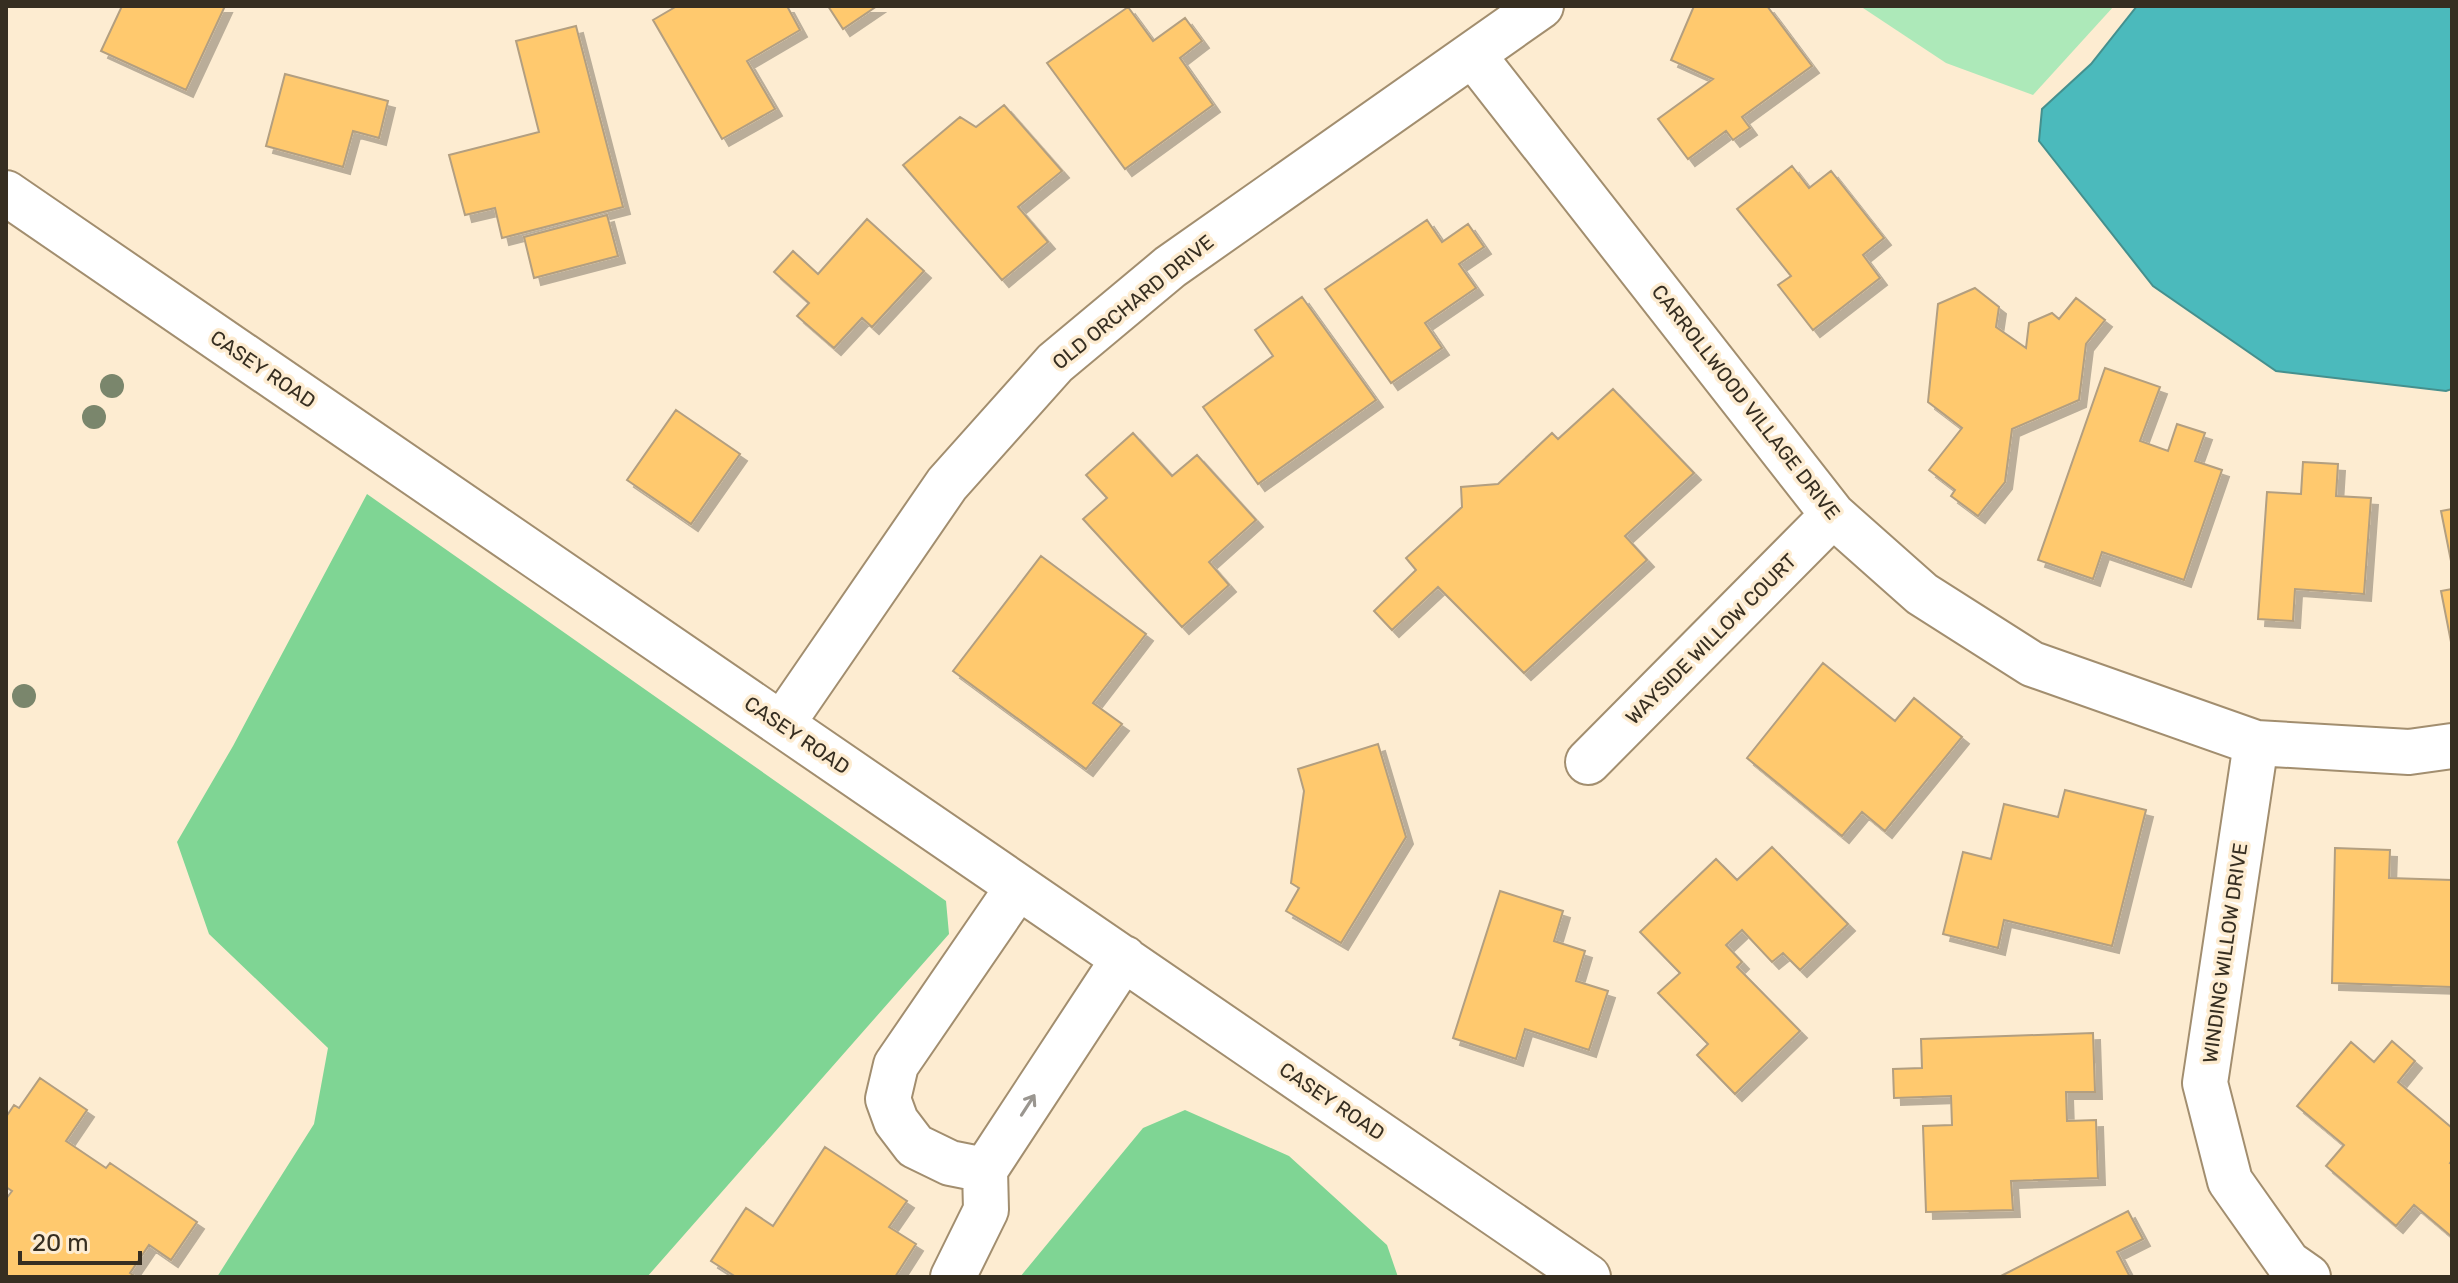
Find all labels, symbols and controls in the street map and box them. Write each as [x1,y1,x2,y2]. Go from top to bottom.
street label: OLD ORCHARD DRIVE [1048,230,1218,374]
street label: CARROLLWOOD VILLAGE DRIVE [1647,280,1845,524]
street label: CASEY ROAD [206,325,320,413]
street label: WAYSIDE WILLOW COURT [1621,548,1802,729]
street label: CASEY ROAD [740,691,854,779]
street label: WINDING WILLOW DRIVE [2198,841,2252,1065]
street label: CASEY ROAD [1275,1057,1389,1145]
one-way arrow [1019,1095,1036,1117]
scale bar [20,1215,140,1265]
text: 20 m [32,1229,89,1257]

